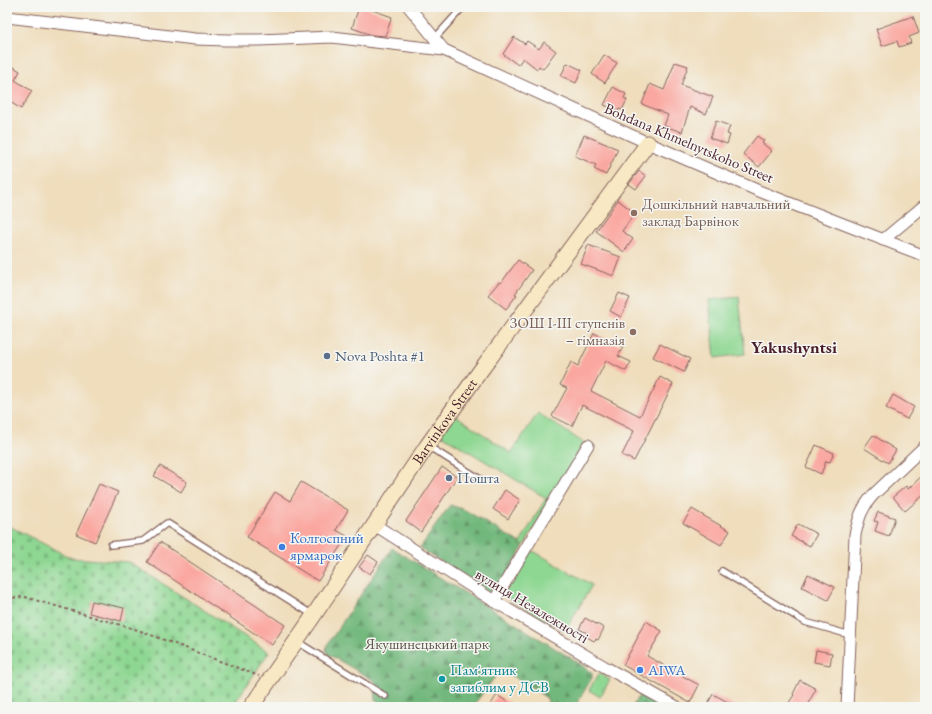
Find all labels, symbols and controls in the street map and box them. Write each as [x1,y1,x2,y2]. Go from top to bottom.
street label: Bohdana Khmelnytskoho Street [602,98,777,187]
place label: Дошкільний навчальний заклад Барвінок [642,194,790,230]
marker: Дошкільний навчальний заклад Барвінок [629,208,639,218]
place label: ЗОШ І-ІІІ ступенів – гімназія [510,313,625,349]
marker: ЗОШ І-ІІІ ступенів – гімназія [628,327,638,337]
district label: Yakushyntsi [751,336,837,358]
place label: Nova Poshta #1 [335,346,425,365]
marker: Nova Poshta #1 [322,351,332,361]
street label: Barvinkova Street [408,374,481,468]
place label: Пошта [457,468,499,487]
marker: Пошта [444,473,454,483]
place label: Колгоспний ярмарок [289,528,364,564]
marker: Колгоспний ярмарок [277,542,287,552]
street label: вулиця Незалежності [472,564,593,647]
park label: Якушинецький парк [364,634,489,653]
place label: Пам'ятник загиблим у ДСВ [450,660,549,696]
place label: AIWA [647,660,686,679]
marker: AIWA [635,665,645,675]
marker: Пам'ятник загиблим у ДСВ [437,674,447,684]

